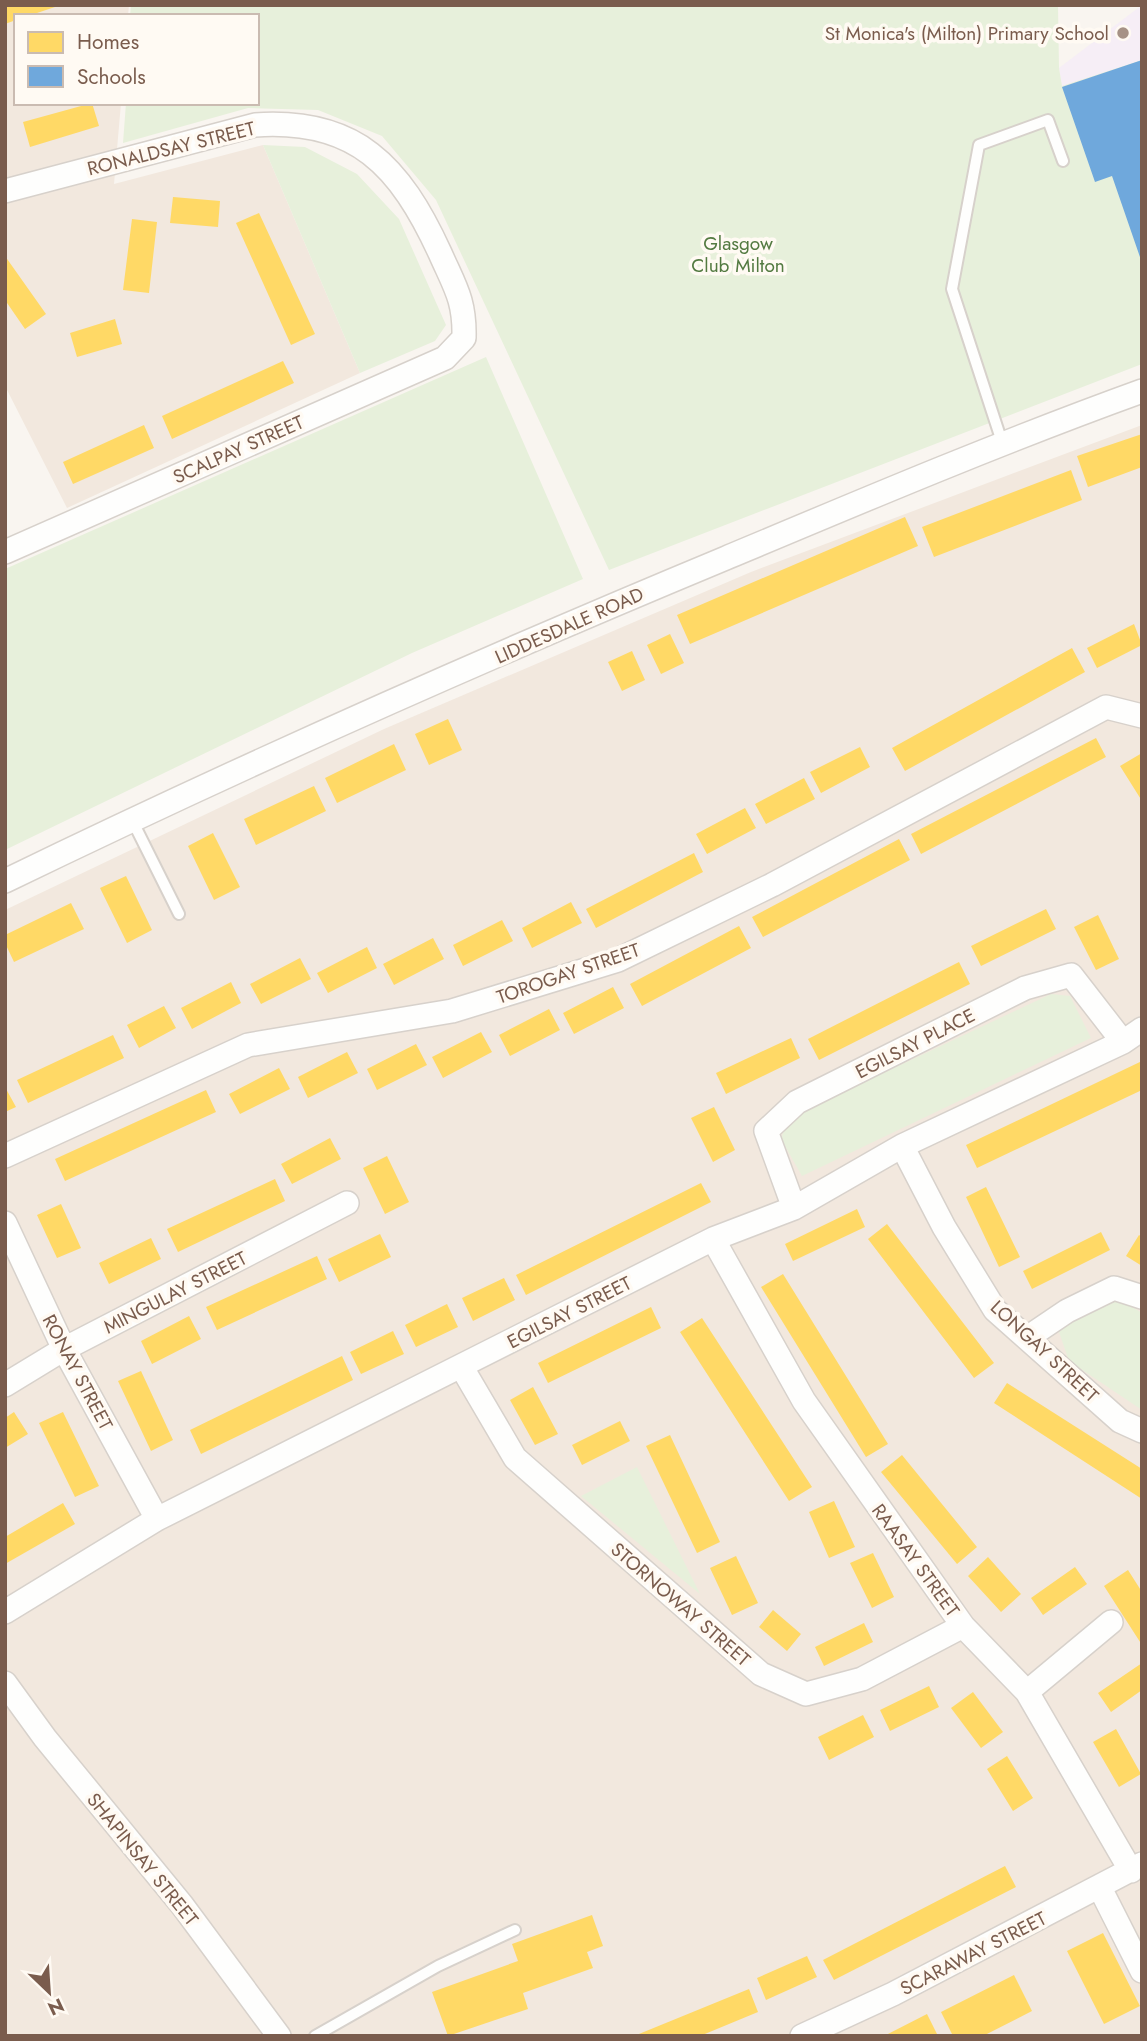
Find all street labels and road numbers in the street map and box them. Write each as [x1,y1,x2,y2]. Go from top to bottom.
street label: RONALDSAY STREET [84,115,258,182]
street label: SCALPAY STREET [169,408,308,490]
street label: LIDDESDALE ROAD [491,581,648,670]
street label: TOROGAY STREET [493,936,644,1011]
street label: EGILSAY PLACE [851,1002,980,1085]
street label: MINGULAY STREET [99,1245,252,1340]
street label: EGILSAY STREET [503,1269,636,1355]
street label: LONGAY STREET [985,1294,1105,1409]
street label: RONAY STREET [36,1310,119,1435]
street label: RAASAY STREET [865,1498,966,1623]
street label: STORNOWAY STREET [605,1536,757,1673]
street label: SHAPINSAY STREET [81,1787,205,1932]
street label: SCARAWAY STREET [895,1905,1051,2002]

